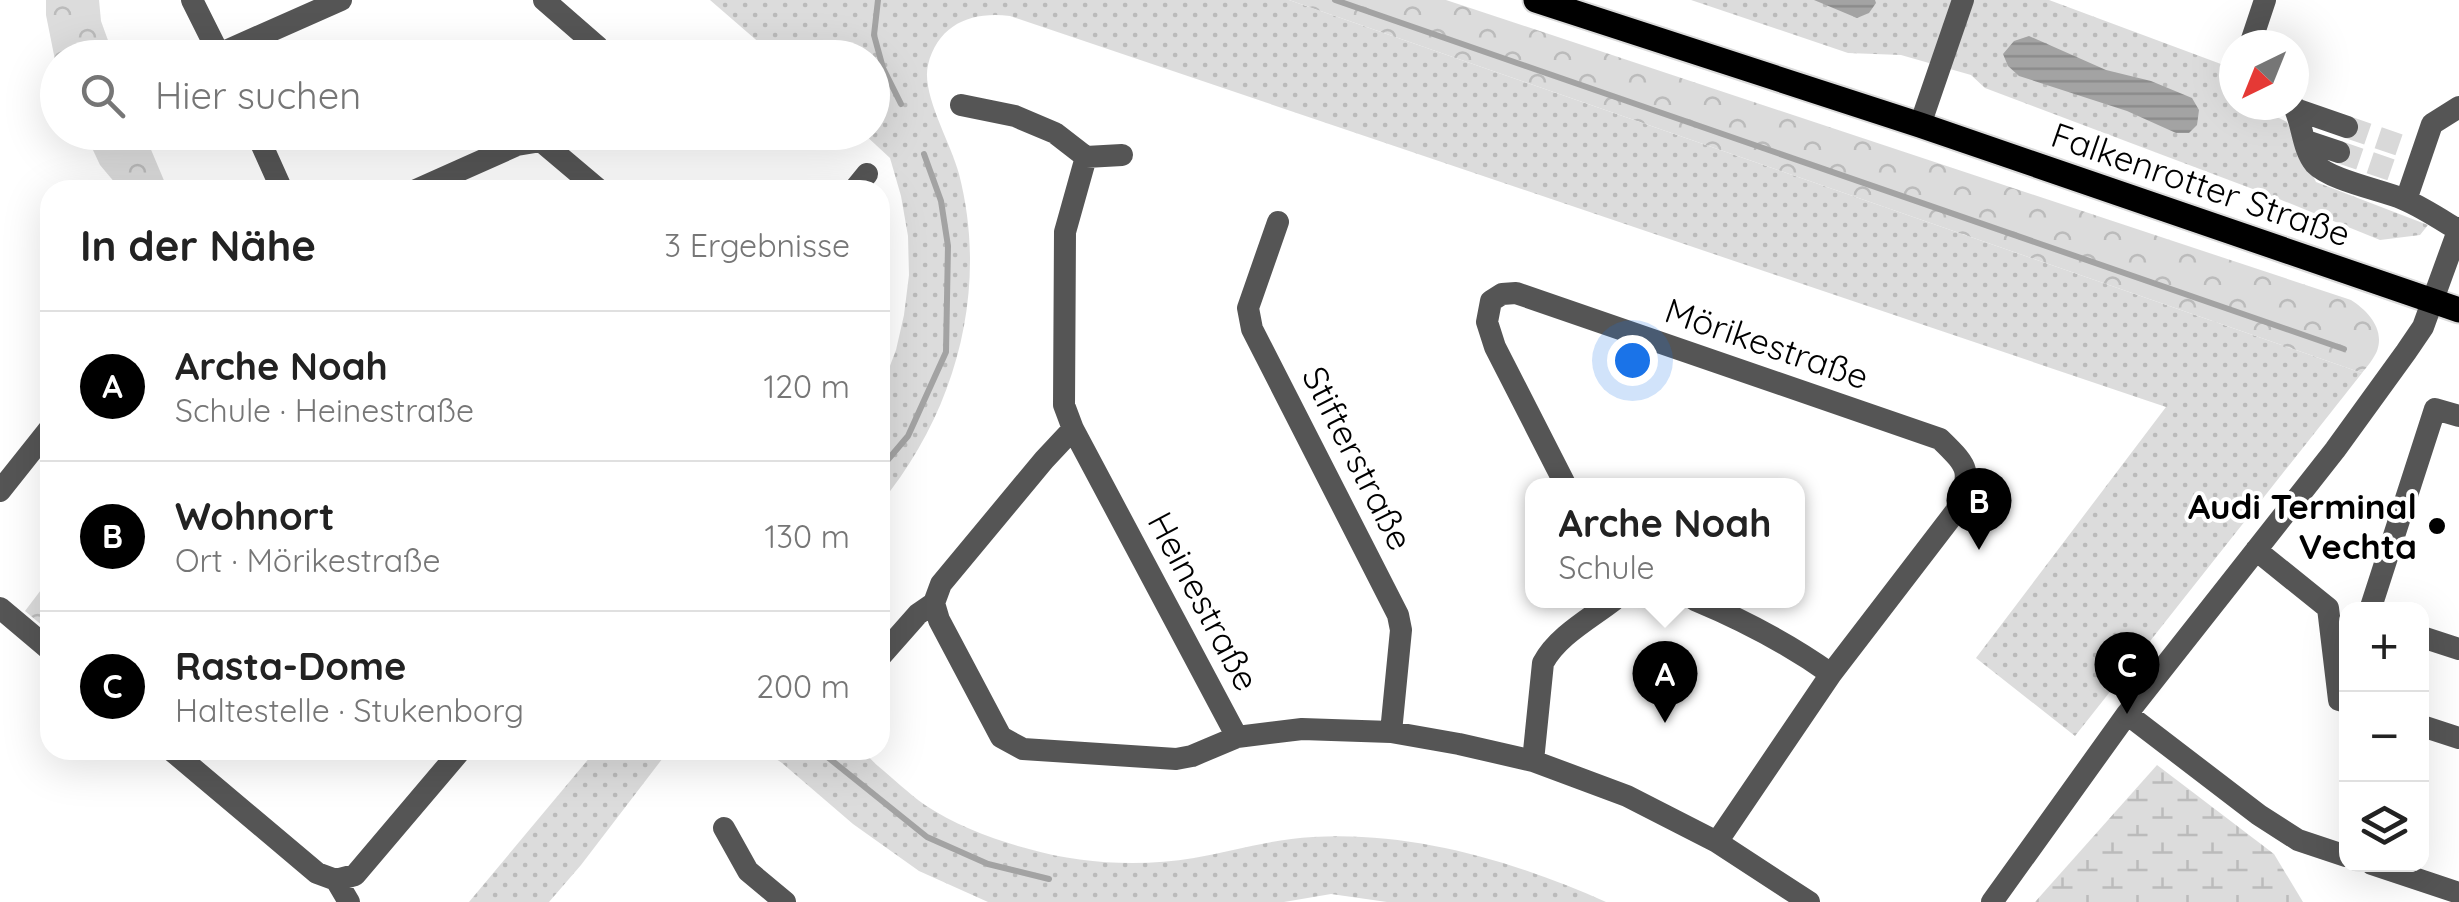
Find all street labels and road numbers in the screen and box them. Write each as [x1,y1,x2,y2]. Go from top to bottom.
street label: Falkenrotter Straße [2046,112,2356,256]
street label: Mörikestraße [1659,288,1875,398]
street label: Stifterstraße [1293,359,1423,557]
street label: Heinestraße [1139,504,1269,698]

